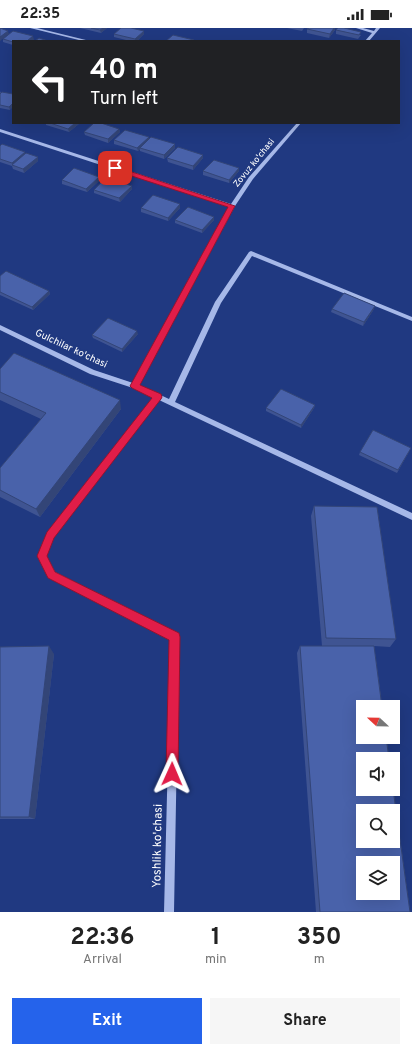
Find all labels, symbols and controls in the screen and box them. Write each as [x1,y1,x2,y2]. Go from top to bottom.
text: 22:35 [20,5,60,24]
text: 40 m [90,53,158,89]
icon: left [24,56,76,108]
text: Turn left [90,88,158,111]
street label: Zovuz ko'chasi [231,136,277,190]
pin [98,151,132,185]
icon: arrive [104,157,126,179]
street label: Gulchilar ko'chasi [33,327,109,371]
north arrow [356,700,400,744]
map controls [356,700,400,900]
button: sound [356,752,400,796]
position arrow [151,753,193,795]
street label: Yoshlik ko'chasi [149,804,167,888]
button: search [356,804,400,848]
button: layers [356,856,400,900]
text: 22:36 [70,923,135,953]
text: 1 [211,923,221,953]
text: 350 [297,923,342,953]
text: Arrival [83,952,122,968]
text: min [205,952,227,968]
text: m [314,952,325,968]
button: Exit [12,998,202,1044]
button: Share [210,998,400,1044]

